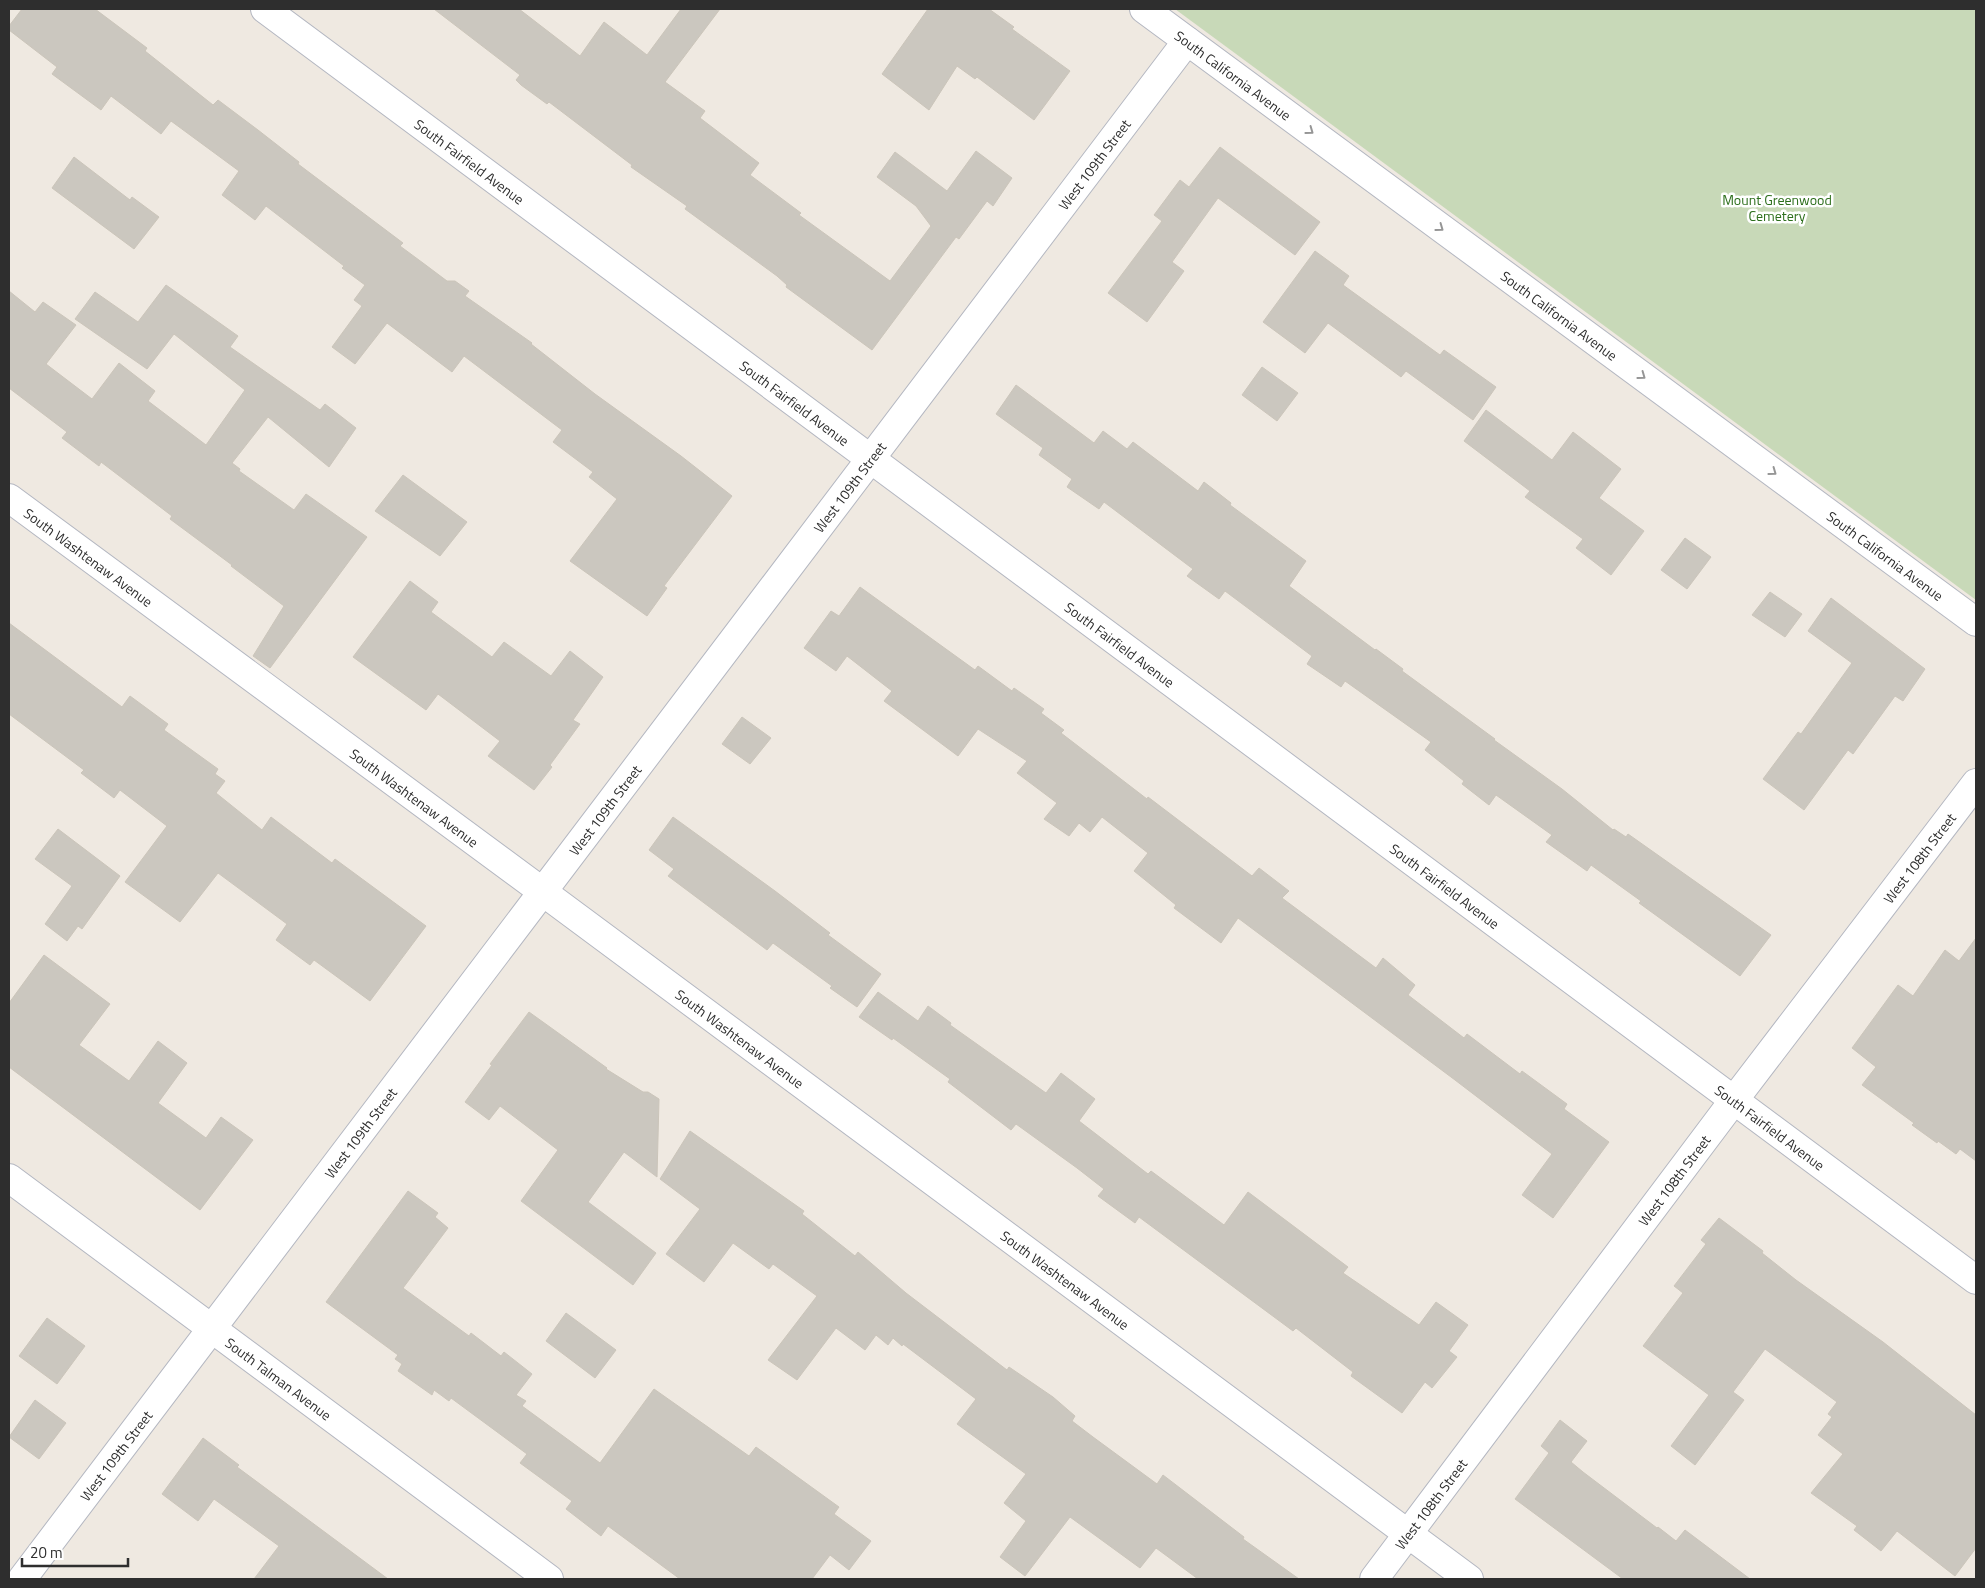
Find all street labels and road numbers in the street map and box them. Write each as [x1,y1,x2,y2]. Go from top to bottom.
street label: South California Avenue [1171,25,1296,125]
street label: South Fairfield Avenue [410,113,529,209]
street label: West 109th Street [1052,114,1135,214]
street label: South California Avenue [1497,265,1622,365]
street label: South Fairfield Avenue [735,355,854,450]
street label: West 109th Street [808,437,891,537]
street label: South Washtenaw Avenue [20,502,157,611]
street label: South California Avenue [1823,505,1948,605]
street label: South Fairfield Avenue [1061,596,1179,692]
street label: South Washtenaw Avenue [346,743,483,852]
street label: West 109th Street [563,760,646,860]
street label: West 108th Street [1878,808,1960,907]
street label: South Fairfield Avenue [1386,838,1504,933]
street label: South Washtenaw Avenue [671,983,809,1093]
street label: South Fairfield Avenue [1711,1079,1829,1175]
street label: West 109th Street [319,1083,401,1182]
street label: West 108th Street [1633,1130,1715,1230]
street label: South Washtenaw Avenue [997,1225,1134,1334]
street label: South Talman Avenue [221,1332,336,1425]
street label: West 109th Street [74,1406,157,1505]
street label: West 108th Street [1389,1454,1472,1554]

